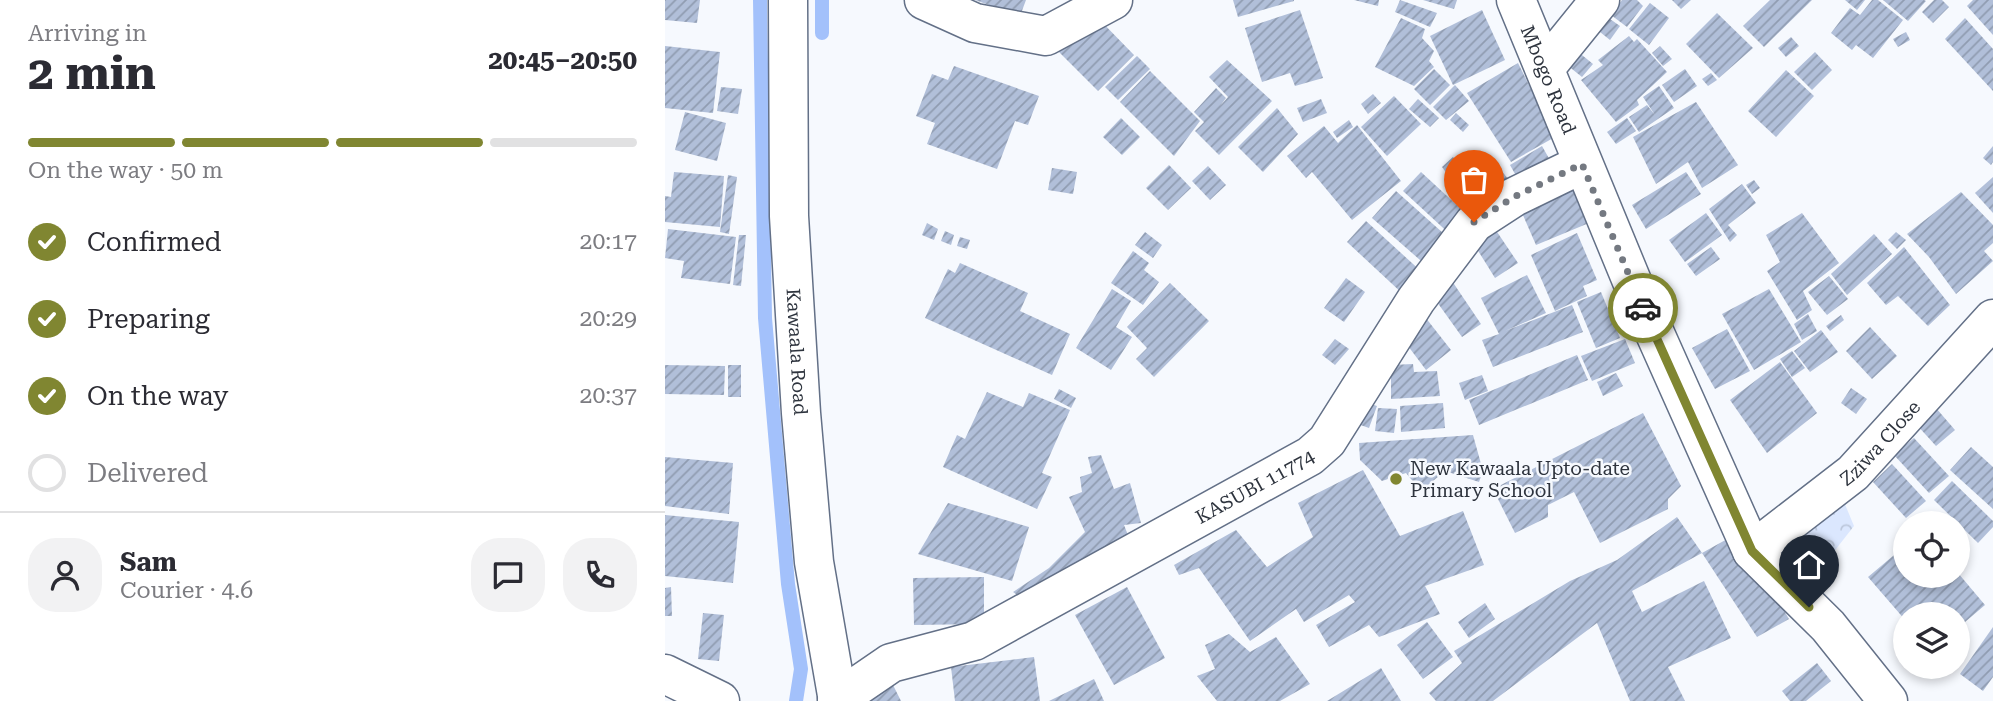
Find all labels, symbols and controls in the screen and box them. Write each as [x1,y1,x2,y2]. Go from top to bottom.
text: Arriving in [28,20,147,47]
street label: Mbogo Road [1516,22,1581,137]
text: 20:45–20:50 [488,45,637,75]
text: 2 min [28,46,156,100]
pin [1444,150,1504,222]
text: On the way · 50 m [28,157,223,184]
icon: bag [1455,161,1493,199]
icon: check [28,223,66,261]
text: Confirmed [87,227,222,257]
text: 20:17 [580,228,637,255]
courier [1608,273,1678,343]
street label: Kawaala Road [781,288,812,416]
icon: car [1624,289,1662,327]
icon: check [28,300,66,338]
text: Preparing [87,304,210,334]
text: 20:29 [580,305,637,332]
icon: check [28,377,66,415]
text: On the way [87,381,228,411]
text: 20:37 [580,382,637,409]
street label: Zziwa Close [1836,396,1925,491]
street label: KASUBI 11774 [1191,445,1319,529]
place label: New Kawaala Upto-date Primary School [1410,457,1630,502]
text: Delivered [87,458,208,488]
marker: New Kawaala Upto-date Primary School [1388,471,1404,487]
map controls [1893,511,1970,679]
button: locate [1893,511,1970,588]
pin [1779,535,1839,607]
button: person [28,538,102,612]
button: chat [471,538,545,612]
button: phone [563,538,637,612]
icon: home [1790,546,1828,584]
text: Sam [120,547,177,577]
text: Courier · 4.6 [120,577,253,604]
button: layers [1893,602,1970,679]

